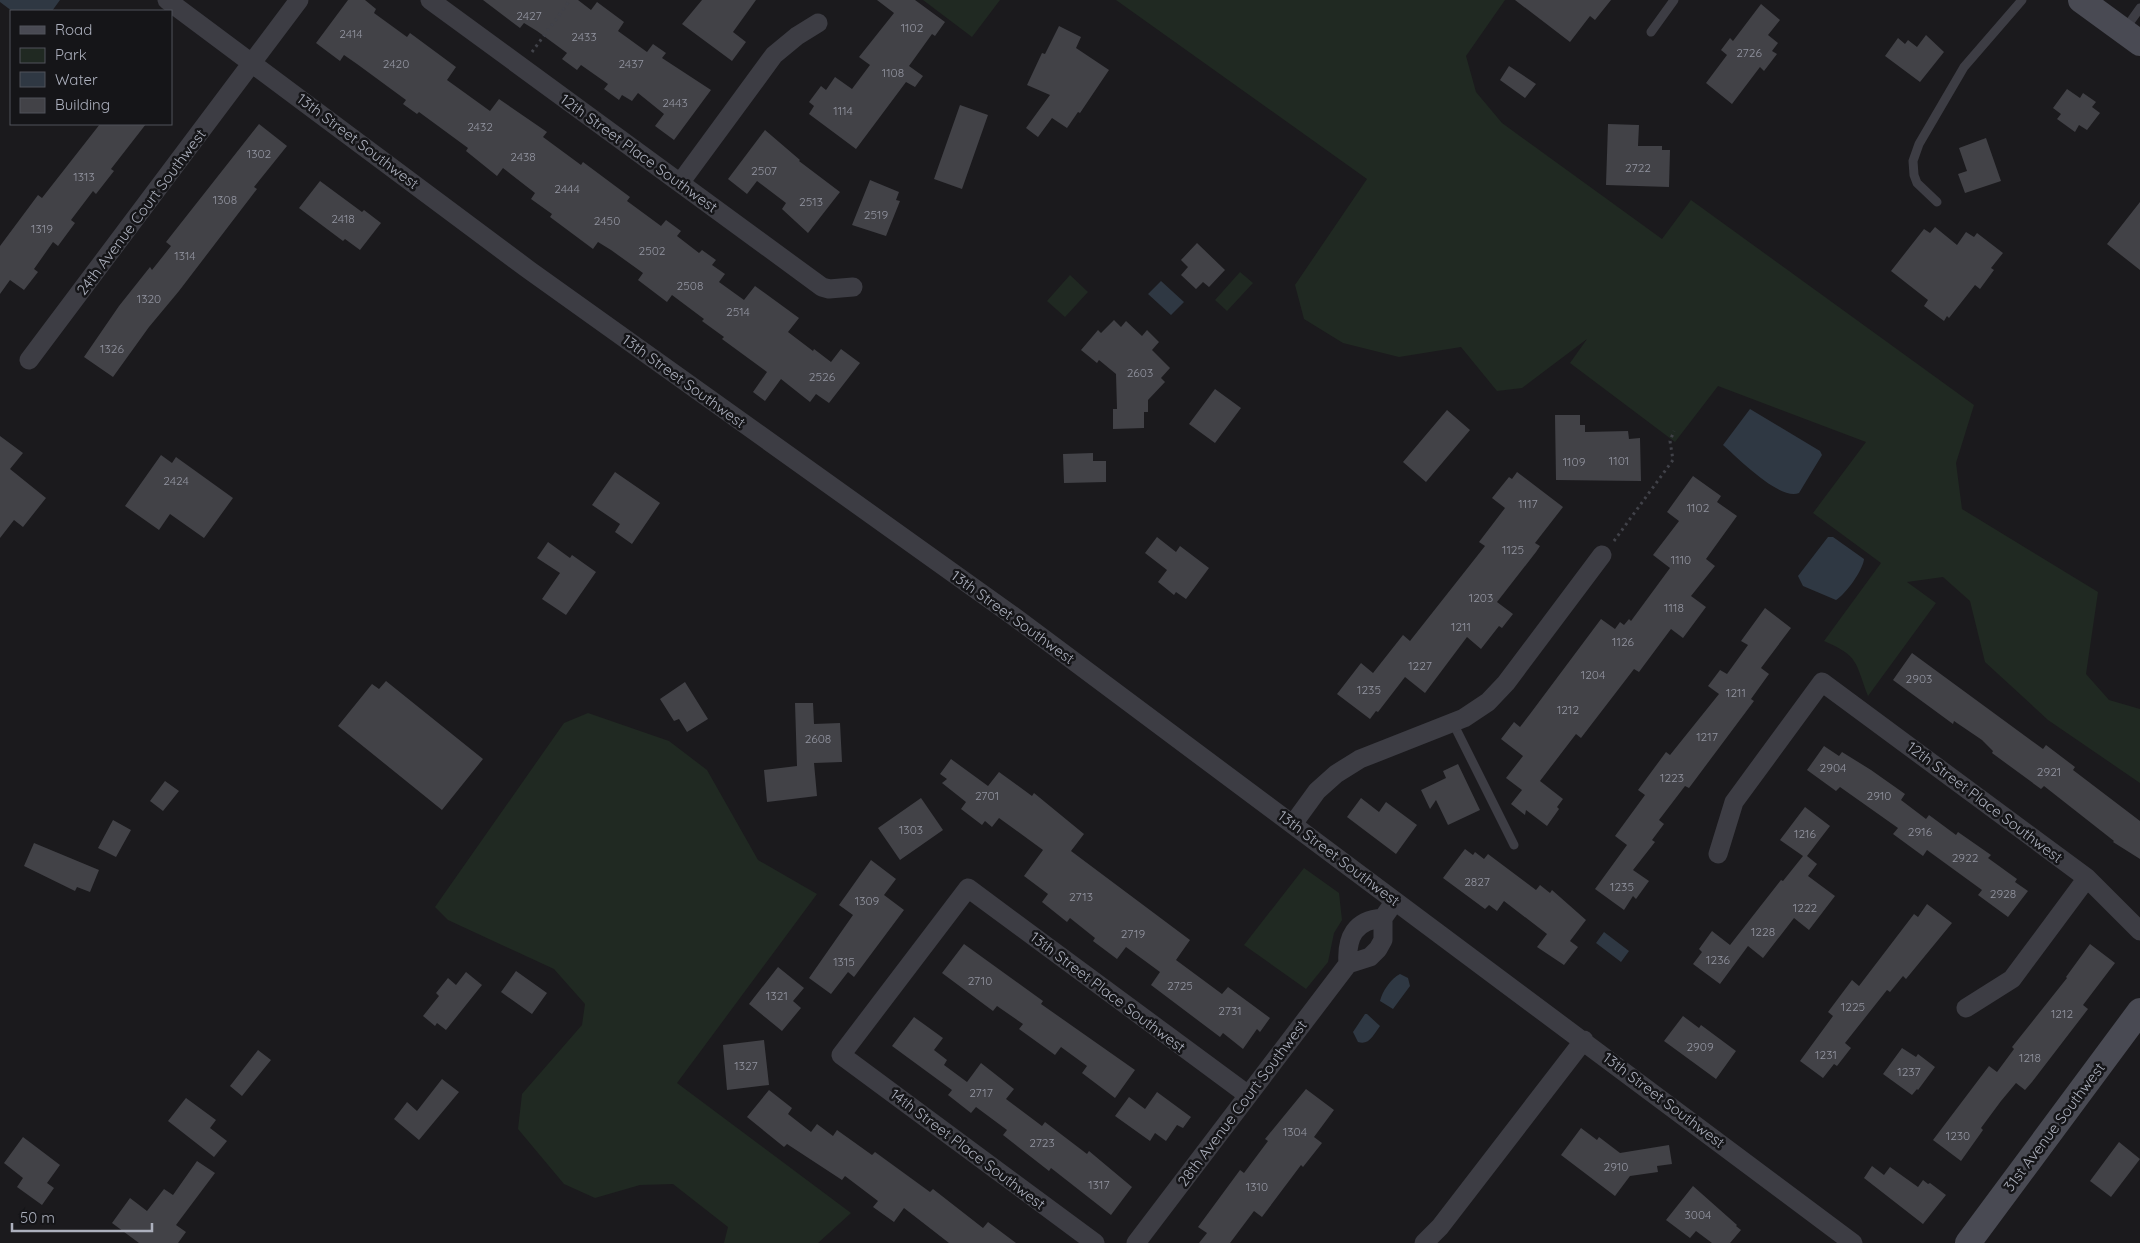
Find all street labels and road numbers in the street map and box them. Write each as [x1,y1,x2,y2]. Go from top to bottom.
street label: 13th Street Southwest [293,89,423,193]
street label: 12th Street Place Southwest [557,89,721,217]
street label: 24th Avenue Court Southwest [72,125,210,299]
street label: 13th Street Southwest [619,330,749,432]
street label: 13th Street Southwest [948,566,1078,668]
street label: 12th Street Place Southwest [1903,737,2067,867]
street label: 13th Street Southwest [1274,806,1404,910]
street label: 13th Street Place Southwest [1027,927,1189,1057]
street label: 28th Avenue Court Southwest [1173,1016,1311,1190]
street label: 13th Street Southwest [1599,1048,1729,1152]
street label: 31st Avenue Southwest [1999,1059,2109,1195]
street label: 14th Street Place Southwest [887,1084,1049,1214]

